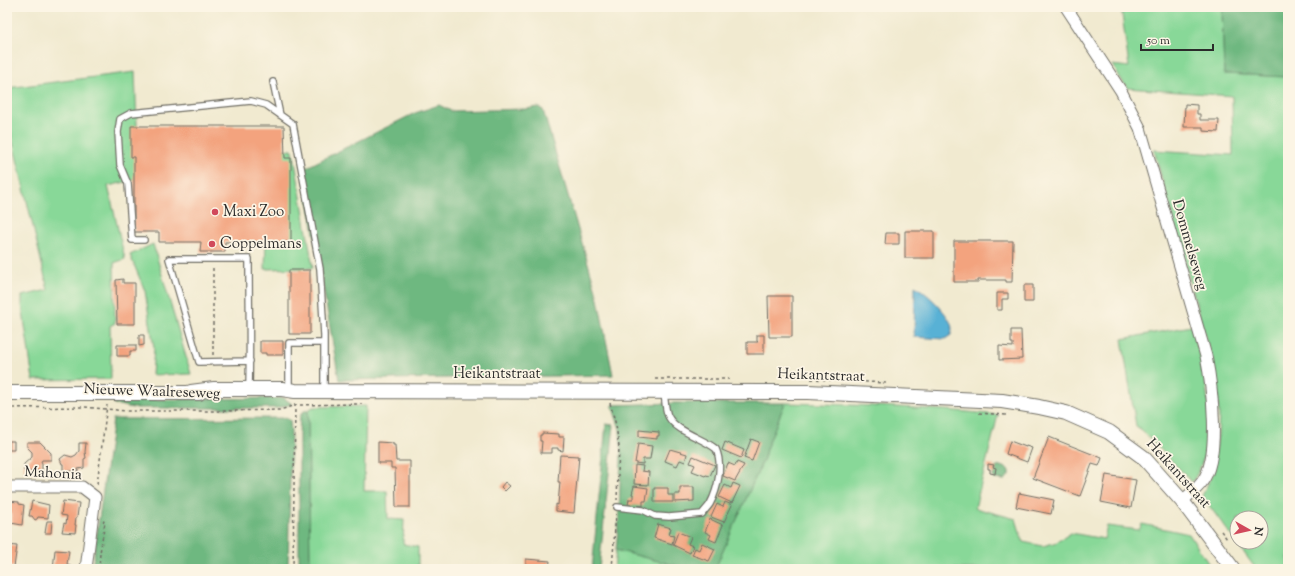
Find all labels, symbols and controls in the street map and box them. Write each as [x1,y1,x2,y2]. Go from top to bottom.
scale bar [1141,26,1213,52]
text: 50 m [1146,32,1170,50]
street label: Dommelseweg [1166,197,1212,293]
place label: Maxi Zoo [223,202,284,223]
marker: Maxi Zoo [210,207,220,217]
place label: Coppelmans [220,234,302,255]
marker: Coppelmans [207,239,217,249]
street label: Heikantstraat [453,364,541,385]
street label: Heikantstraat [777,364,865,388]
street label: Nieuwe Waalreseweg [83,379,221,405]
street label: Heikantstraat [1141,434,1215,514]
street label: Mahonia [24,462,82,486]
north arrow [1229,510,1269,550]
text: N [1249,525,1267,537]

